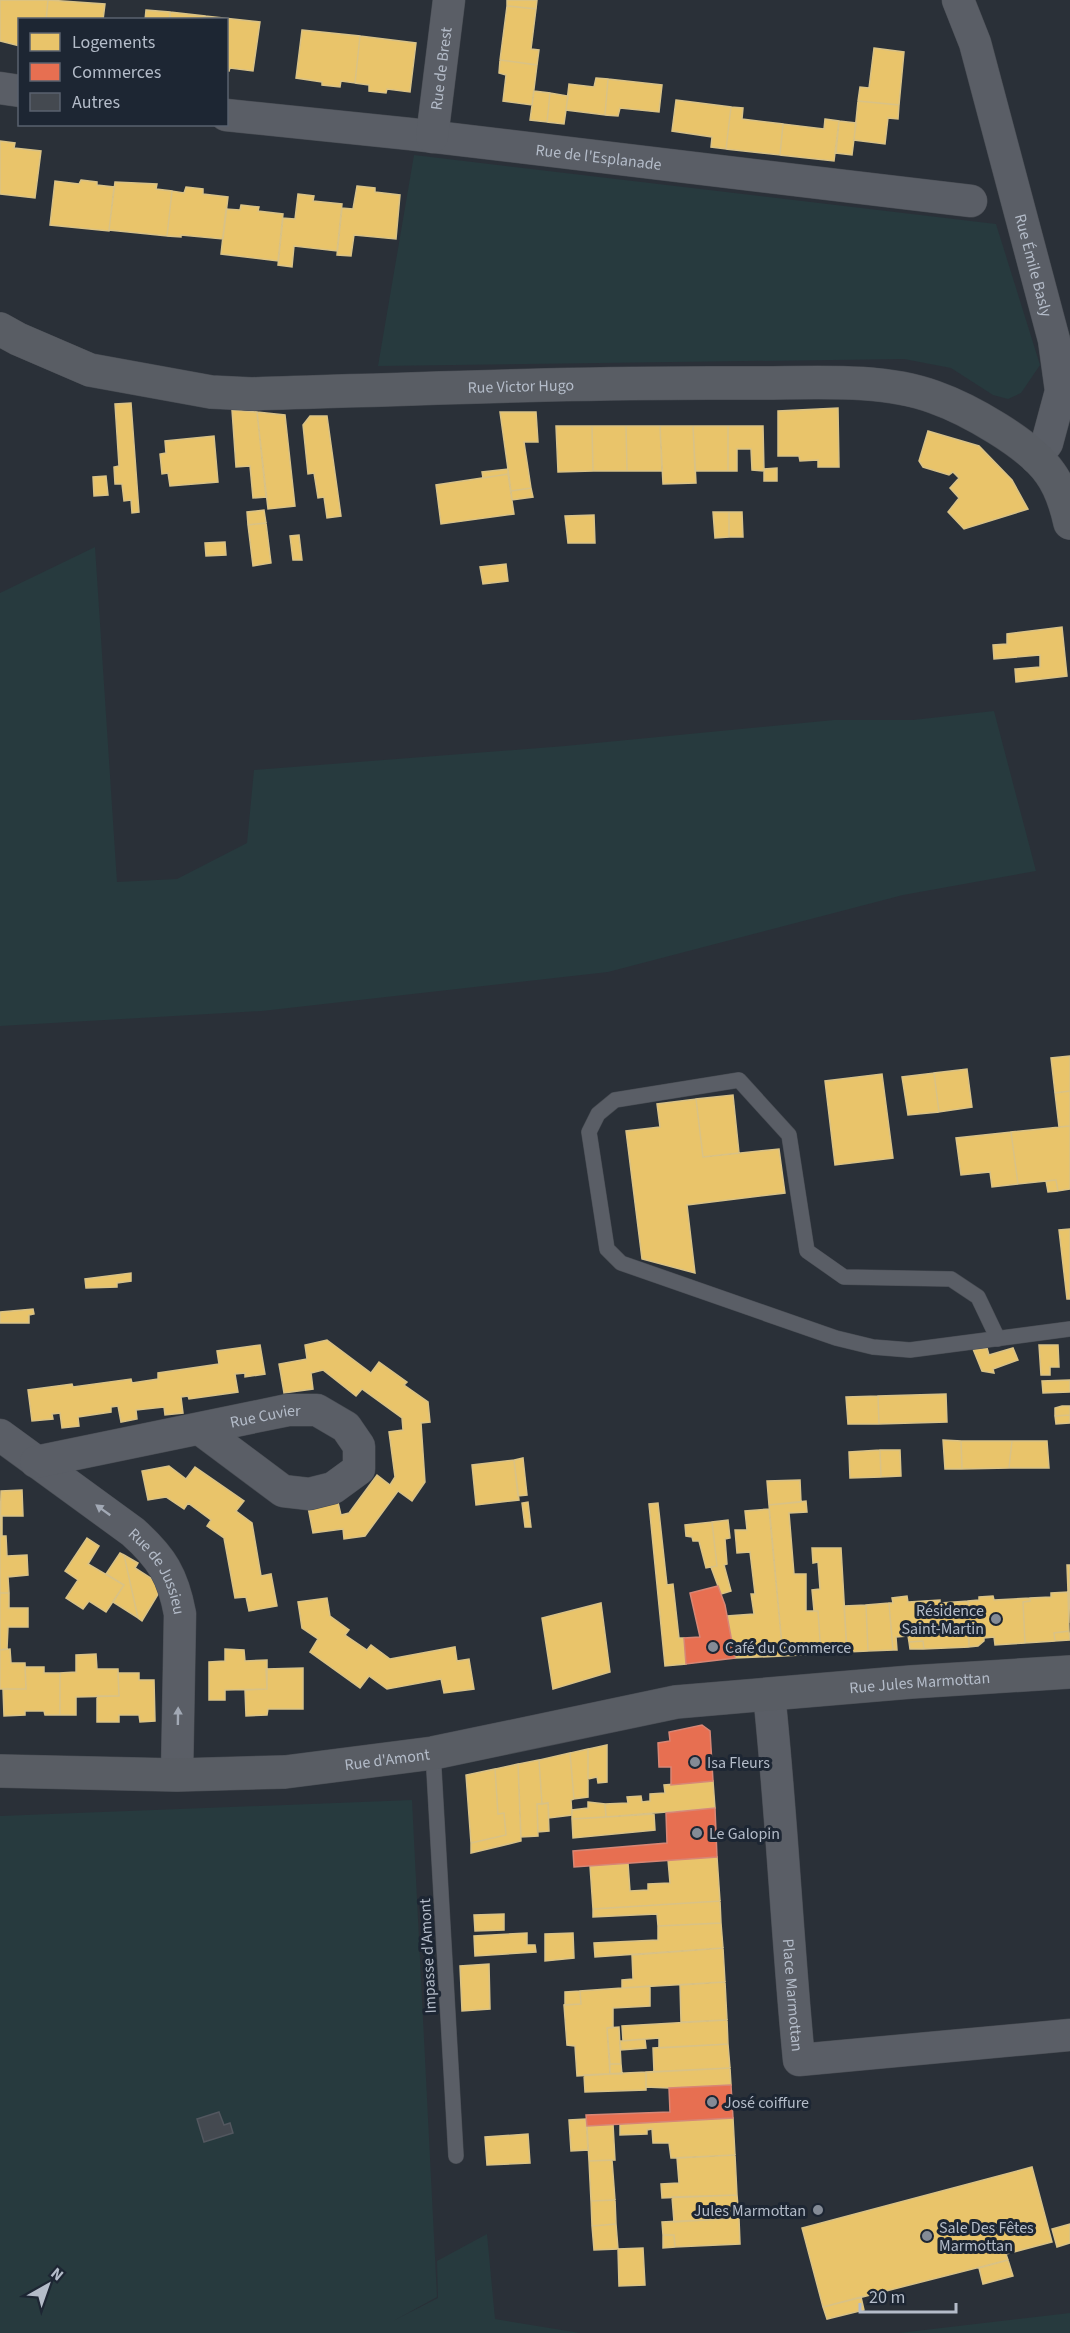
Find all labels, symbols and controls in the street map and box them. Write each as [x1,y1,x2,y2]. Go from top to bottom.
legend [18,18,228,126]
street label: Rue de Brest [425,25,458,111]
text: Logements [72,30,155,55]
text: Commerces [72,60,161,85]
text: Autres [72,90,120,115]
street label: Rue de l'Esplanade [534,139,663,176]
street label: Rue Émile Basly [1009,211,1057,320]
street label: Rue Victor Hugo [467,374,574,399]
street label: Rue Cuvier [228,1400,301,1434]
one-way arrow [95,1505,110,1517]
street label: Rue de Jussieu [123,1523,190,1616]
place label: Résidence Saint-Martin [901,1600,984,1640]
marker: Résidence Saint-Martin [989,1612,1003,1626]
place label: Café du Commerce [725,1637,851,1659]
marker: Café du Commerce [706,1640,720,1654]
street label: Rue Jules Marmottan [848,1667,991,1699]
one-way arrow [173,1707,182,1726]
street label: Rue d'Amont [343,1743,432,1776]
place label: Isa Fleurs [707,1752,770,1774]
marker: Isa Fleurs [688,1755,702,1769]
place label: Le Galopin [709,1823,780,1845]
marker: Le Galopin [690,1826,704,1840]
street label: Impasse d'Amont [414,1897,442,2014]
street label: Place Marmottan [777,1938,808,2053]
place label: José coiffure [724,2092,809,2114]
marker: José coiffure [705,2095,719,2109]
place label: Jules Marmottan [694,2200,806,2222]
marker: Jules Marmottan [811,2203,825,2217]
place label: Sale Des Fêtes Marmottan [939,2217,1034,2257]
marker: Sale Des Fêtes Marmottan [920,2229,934,2243]
north arrow [18,2255,78,2315]
text: N [46,2262,68,2286]
scale bar [860,2276,956,2314]
text: 20 m [869,2285,905,2310]

